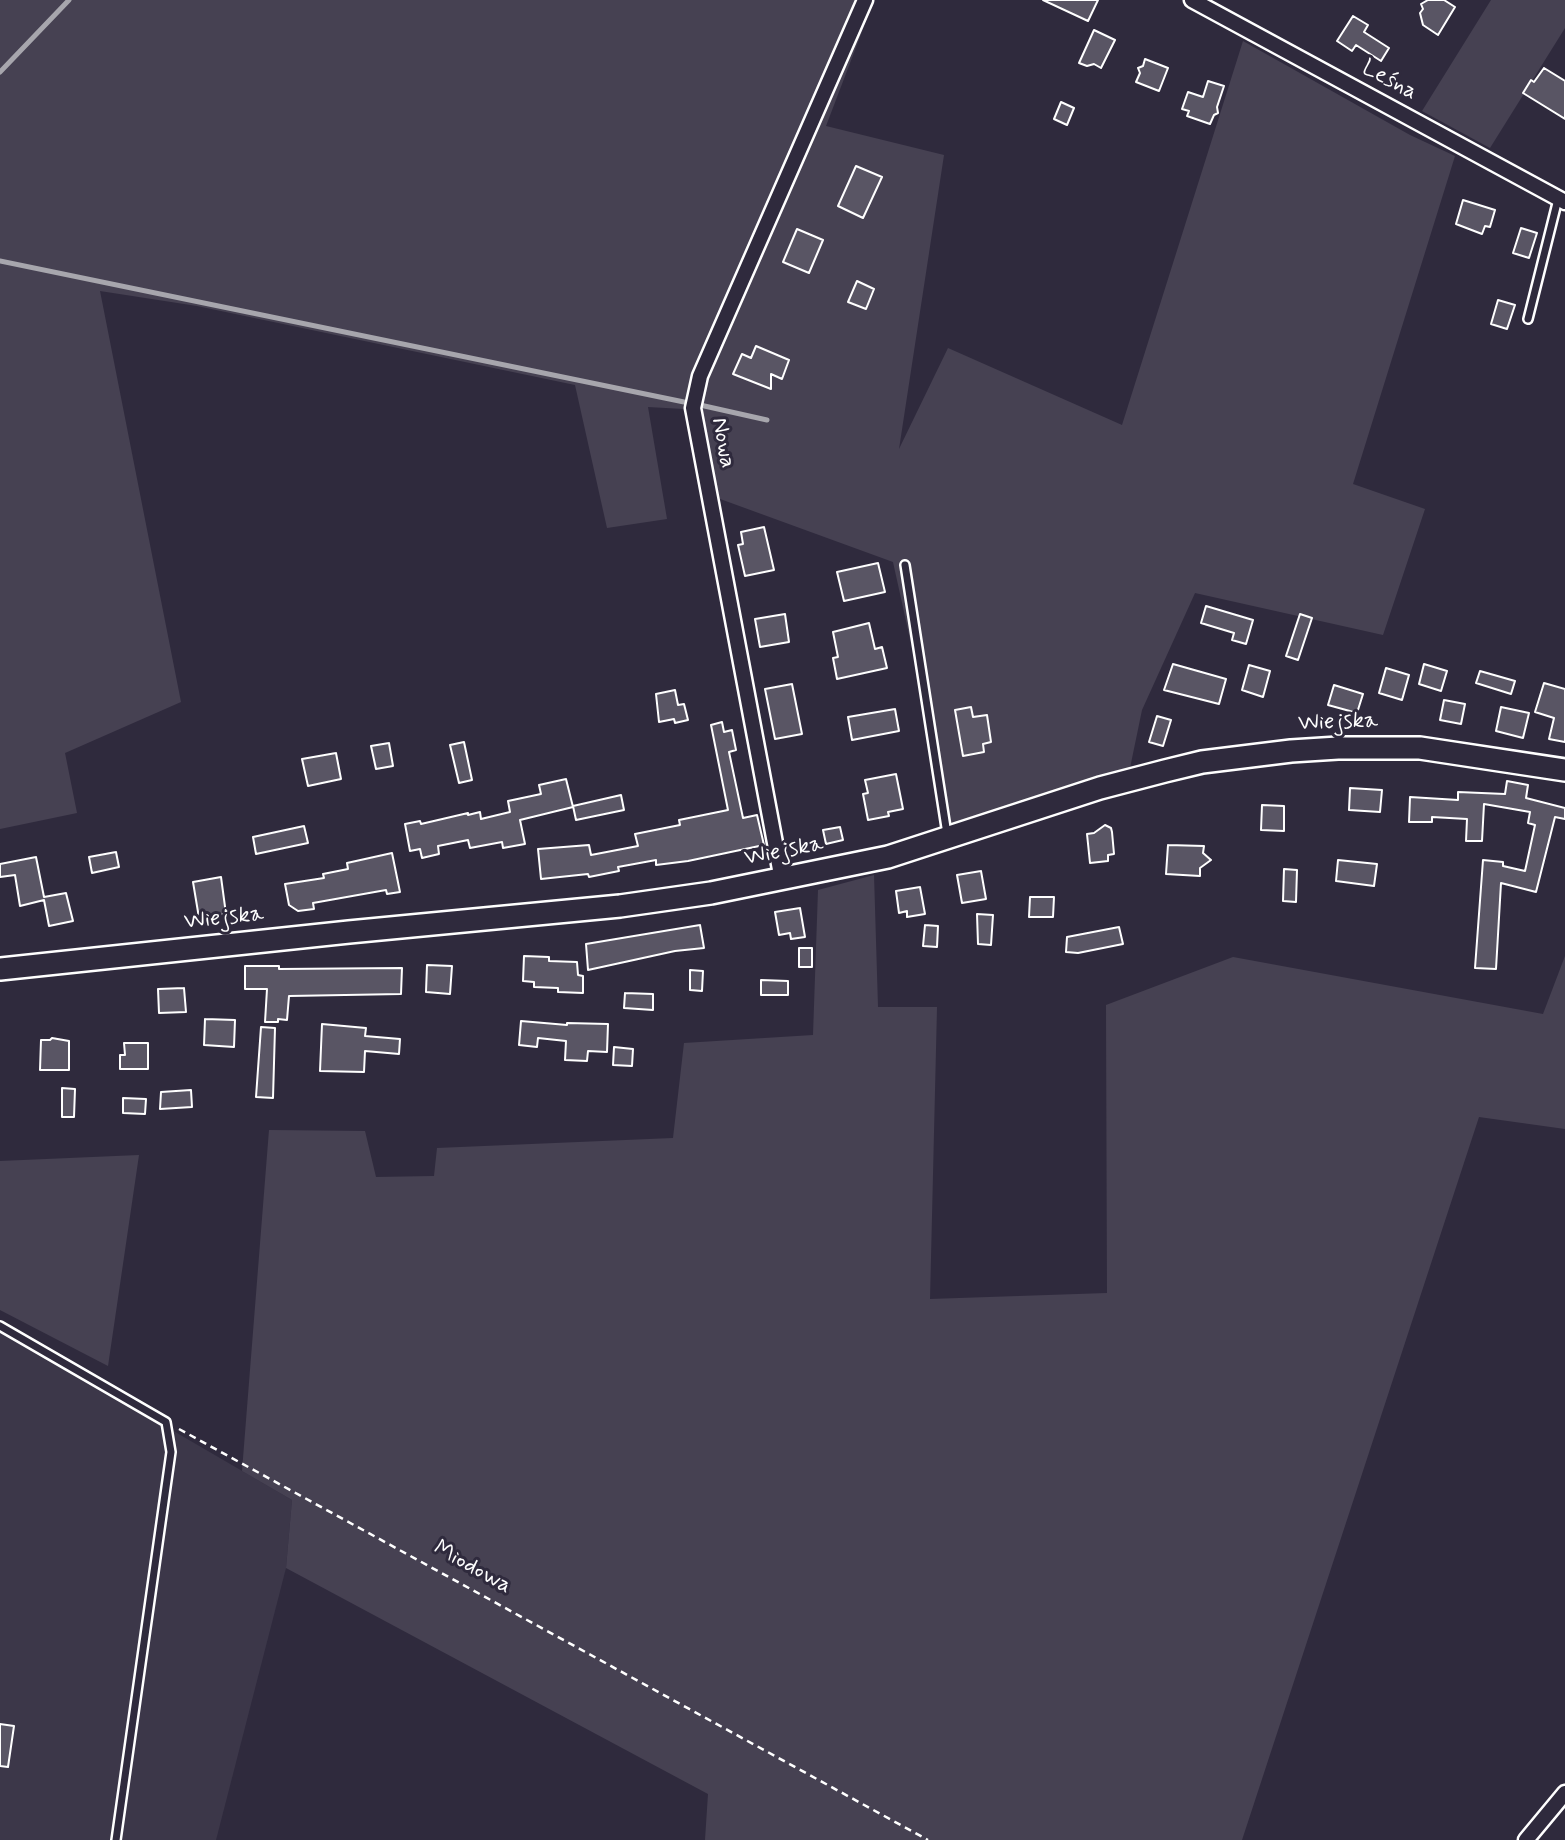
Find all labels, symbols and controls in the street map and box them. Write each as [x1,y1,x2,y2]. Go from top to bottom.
street label: Leśna [1356,55,1422,107]
street label: Nowa [704,415,740,471]
street label: Wiejska [1298,708,1378,738]
street label: Wiejska [742,831,826,873]
street label: Wiejska [183,901,265,937]
street label: Miodowa [428,1535,516,1601]

